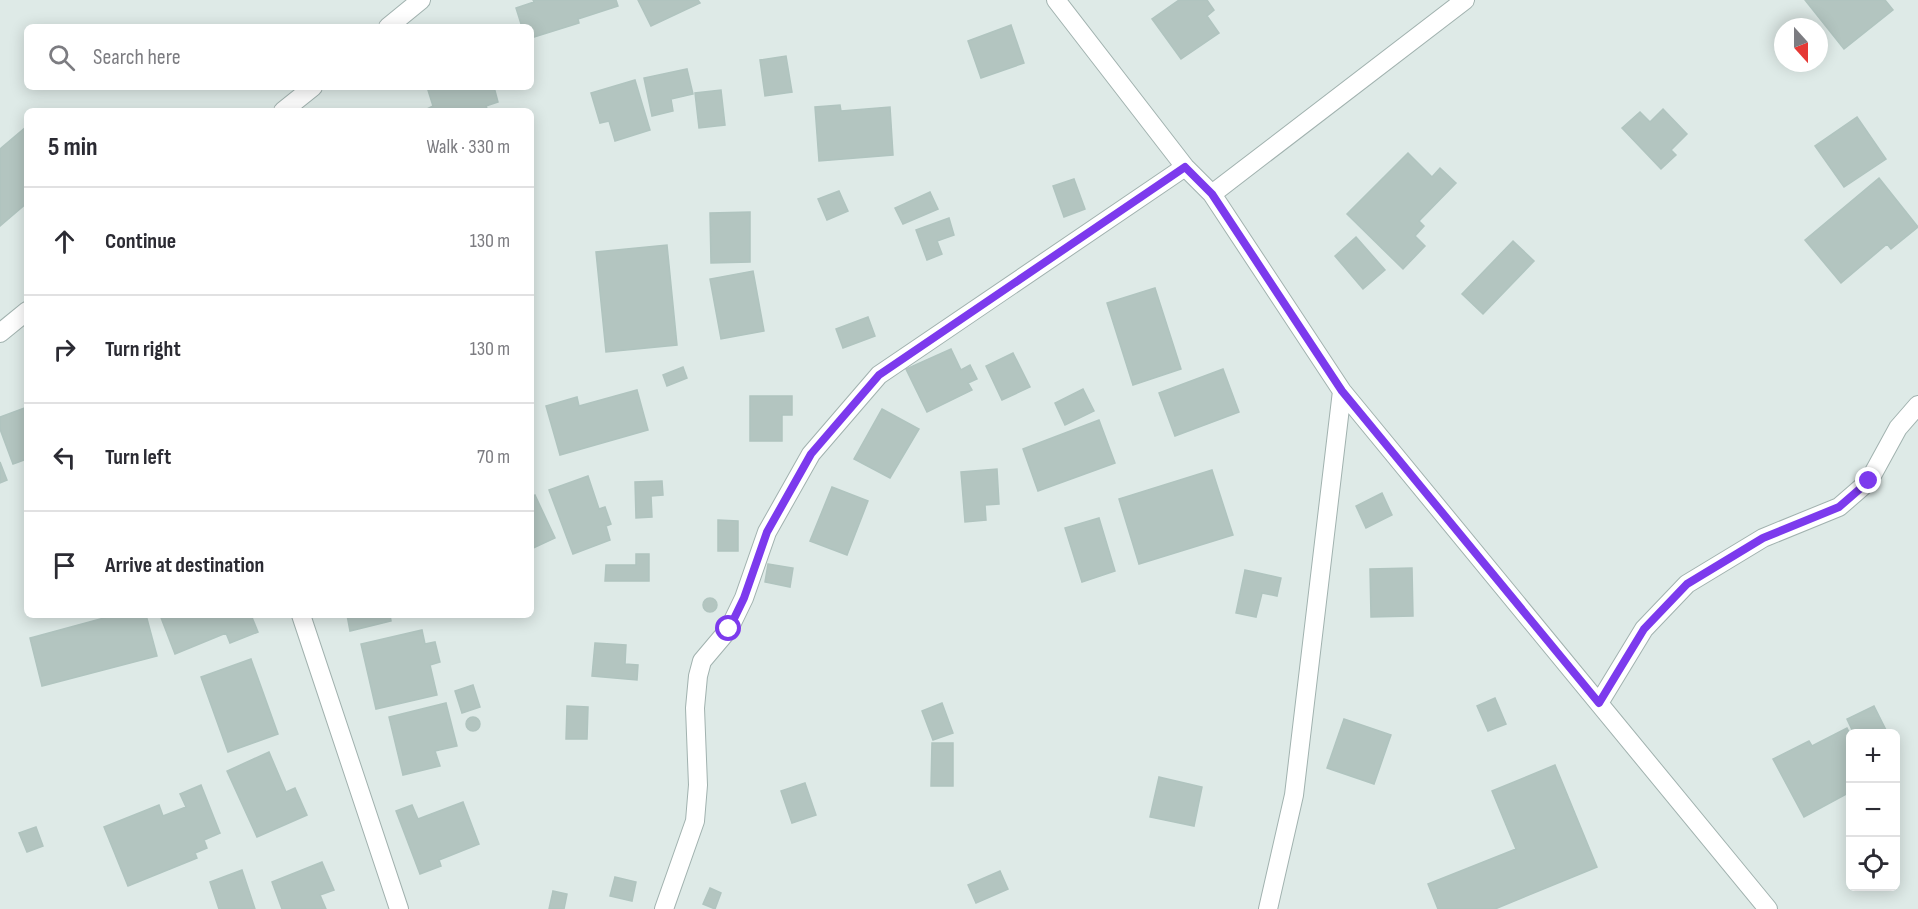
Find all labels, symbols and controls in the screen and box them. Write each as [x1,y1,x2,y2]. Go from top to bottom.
north arrow [1774,18,1828,72]
search box [24,24,534,90]
icon: search [45,41,78,74]
text: Search here [93,44,180,71]
text: 5 min [48,132,98,163]
text: Walk · 330 m [426,135,510,159]
icon: ahead [48,225,81,258]
text: Continue [105,228,176,255]
text: 130 m [470,229,510,253]
icon: right [48,333,81,366]
text: Turn right [105,336,181,363]
text: 130 m [470,337,510,361]
icon: left [48,441,81,474]
text: Turn left [105,444,171,471]
text: 70 m [477,445,510,469]
route end [1855,467,1881,493]
icon: arrive [48,549,81,582]
text: Arrive at destination [105,552,264,579]
route start [715,615,741,641]
map controls [1846,729,1900,891]
button: + [1846,729,1900,783]
button: − [1846,783,1900,837]
button: locate [1846,837,1900,891]

